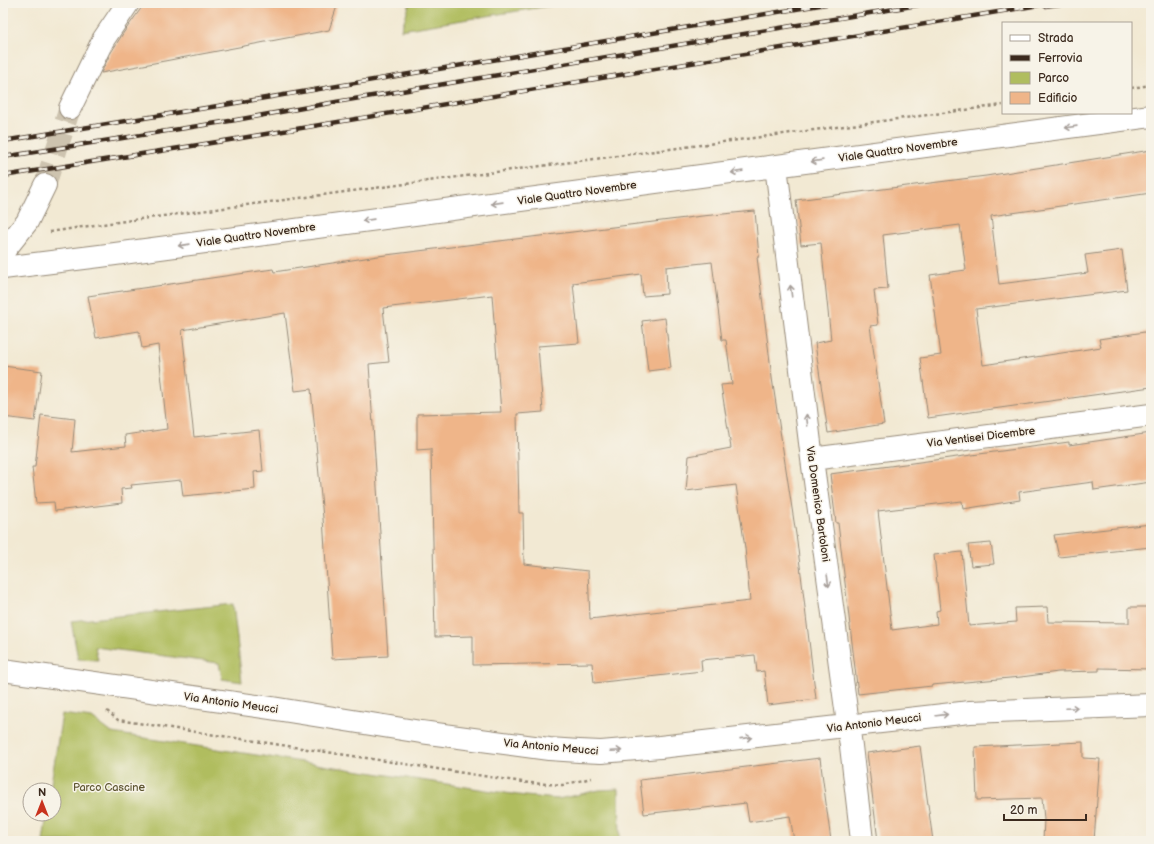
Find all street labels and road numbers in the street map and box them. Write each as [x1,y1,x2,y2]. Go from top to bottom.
street label: Viale Quattro Novembre [838,135,959,165]
street label: Viale Quattro Novembre [517,178,638,208]
street label: Viale Quattro Novembre [196,220,317,250]
street label: Via Ventisei Dicembre [926,424,1036,450]
street label: Via Domenico Bartoloni [803,445,833,563]
street label: Via Antonio Meucci [183,690,279,716]
street label: Via Antonio Meucci [826,711,922,735]
street label: Via Antonio Meucci [503,736,599,758]

